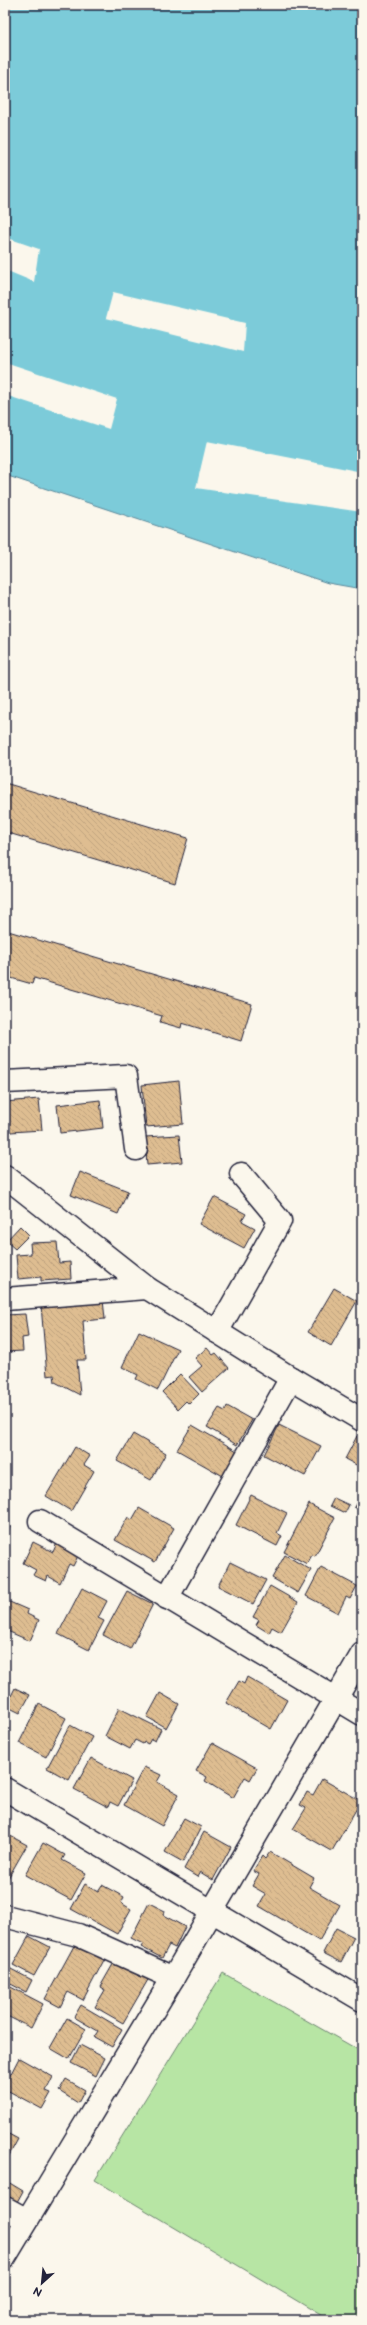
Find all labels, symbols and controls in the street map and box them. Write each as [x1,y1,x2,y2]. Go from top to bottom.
north arrow [22,2263,62,2303]
text: N [31,2284,44,2299]

